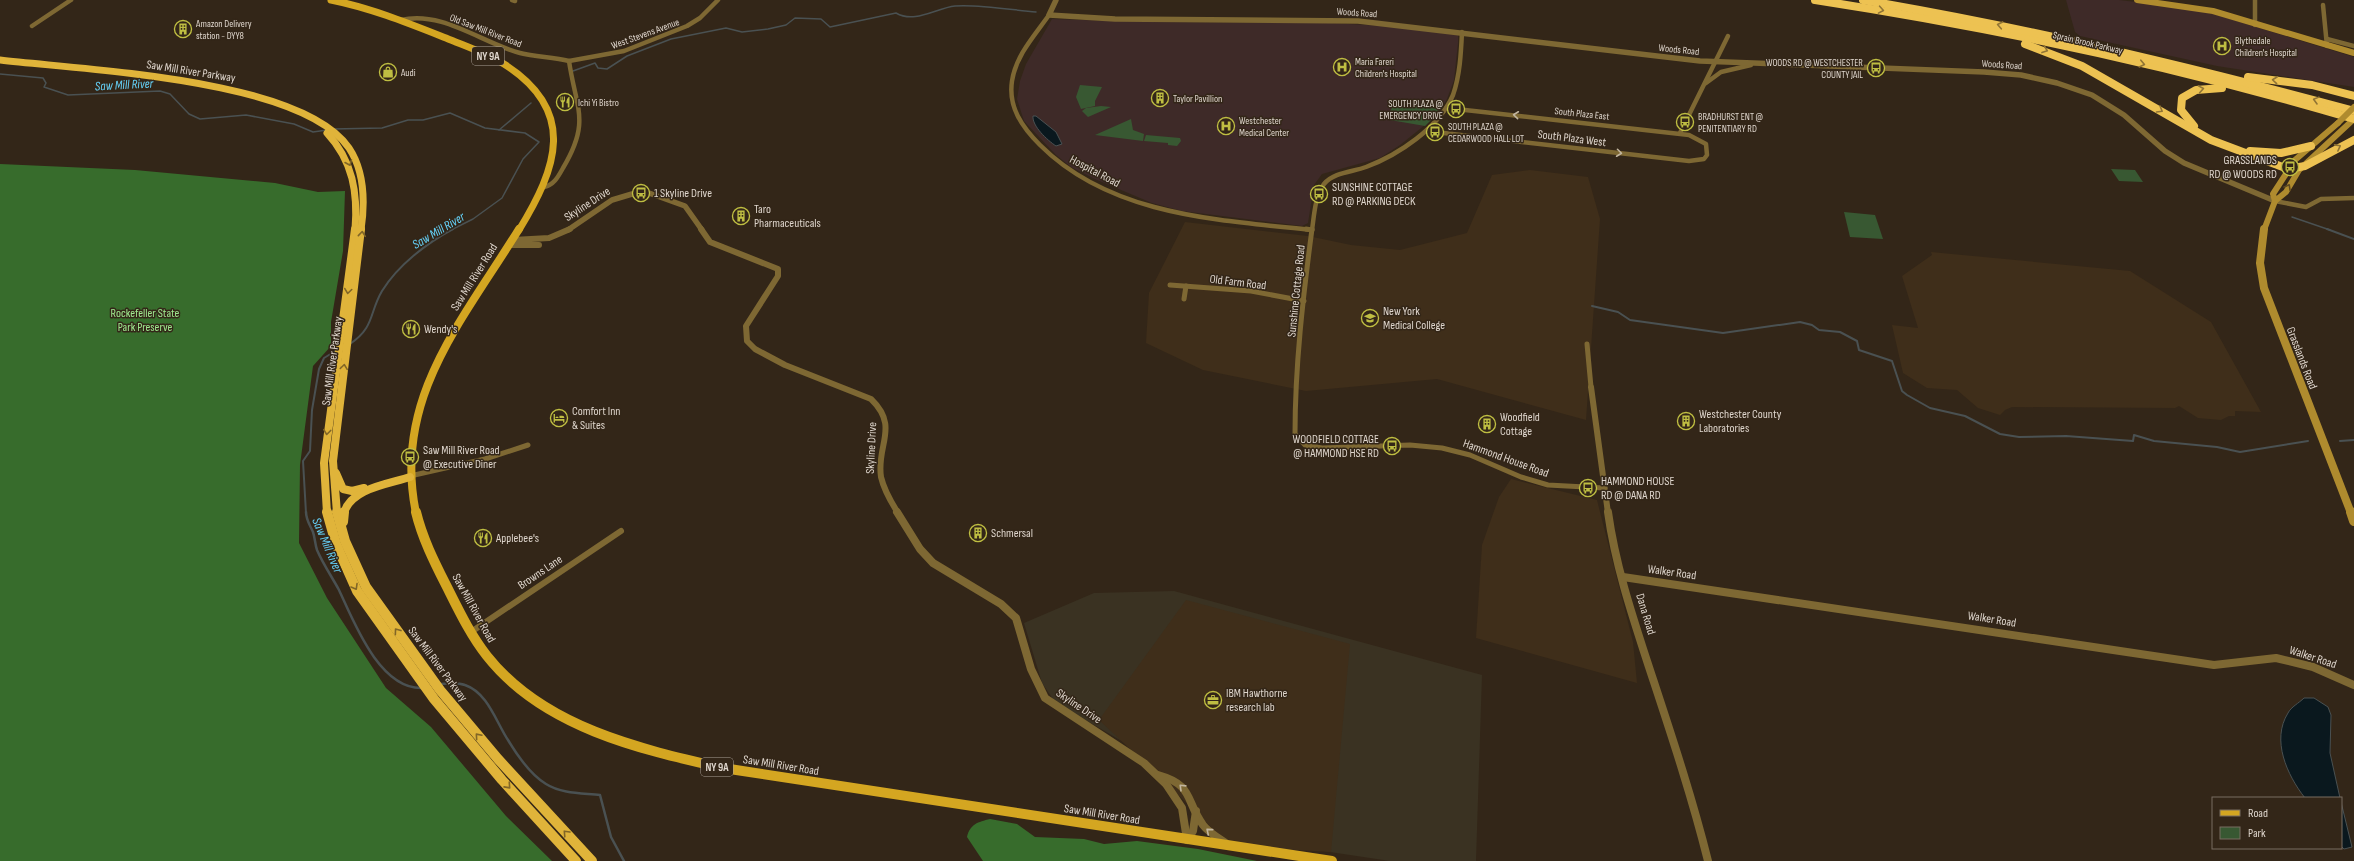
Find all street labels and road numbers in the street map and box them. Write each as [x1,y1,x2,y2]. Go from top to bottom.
street label: Woods Road [1336,6,1378,20]
street label: Old Saw Mill River Road [448,12,523,50]
street label: West Stevens Avenue [610,16,681,52]
street label: Sprain Brook Parkway [2052,29,2124,57]
street label: Woods Road [1658,42,1700,58]
road number: NY 9A [472,47,504,65]
street label: Saw Mill River Parkway [145,57,237,86]
street label: Woods Road [1981,58,2023,72]
street label: South Plaza East [1554,105,1610,123]
street label: South Plaza West [1537,127,1607,150]
street label: Hospital Road [1067,152,1123,191]
street label: Skyline Drive [561,184,613,225]
street label: Saw Mill River Road [448,241,501,314]
street label: Sunshine Cottage Road [1284,244,1309,338]
street label: Old Farm Road [1209,272,1267,293]
street label: Saw Mill River Parkway [319,315,346,407]
street label: Grasslands Road [2283,325,2320,391]
street label: Skyline Drive [863,422,880,474]
street label: Hammond House Road [1461,436,1551,481]
street label: Browns Lane [515,552,566,593]
street label: Walker Road [1647,562,1697,583]
street label: Saw Mill River Road [448,571,499,645]
street label: Dana Road [1632,592,1659,636]
street label: Walker Road [1967,608,2017,631]
street label: Saw Mill River Parkway [405,624,471,705]
street label: Walker Road [2287,643,2338,672]
street label: Skyline Drive [1053,686,1105,727]
street label: Saw Mill River Road [742,752,820,779]
road number: NY 9A [701,758,733,776]
street label: Saw Mill River Road [1063,801,1141,828]

